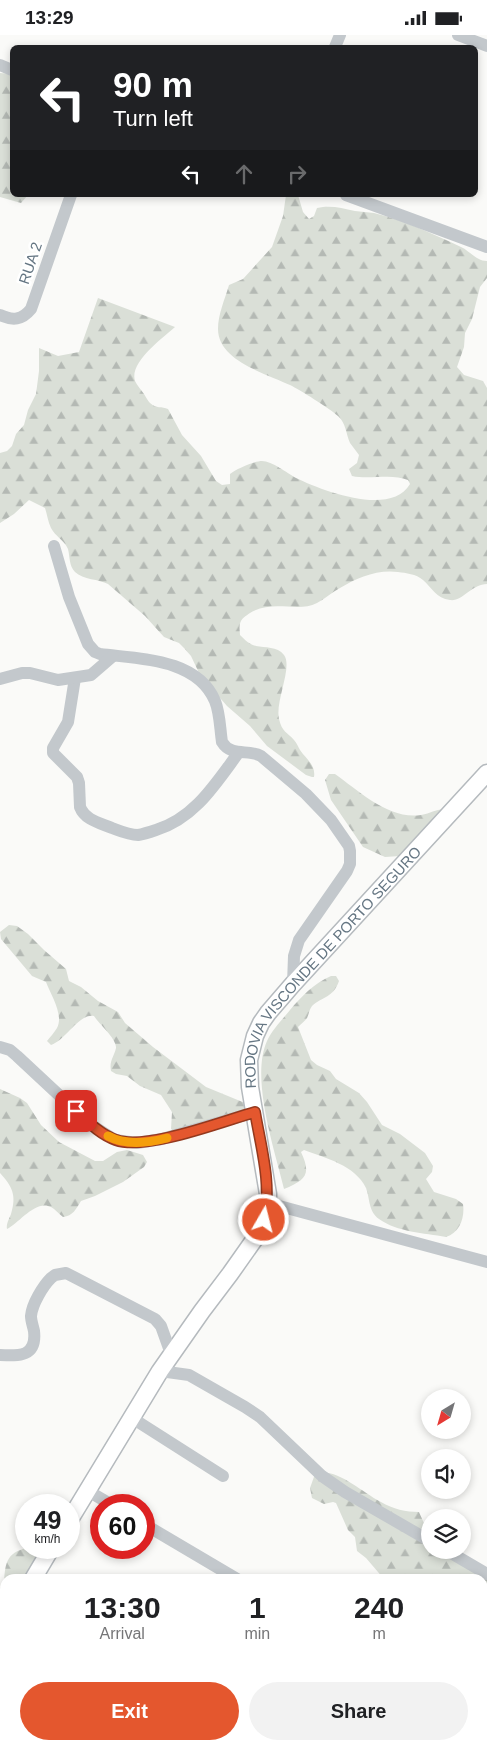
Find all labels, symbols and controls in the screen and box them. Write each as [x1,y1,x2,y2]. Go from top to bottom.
text: 13:29 [25,7,74,28]
icon: left [30,65,95,130]
text: 90 m [113,65,193,104]
text: Turn left [113,106,193,131]
icon: left [177,160,205,188]
icon: ahead [230,160,258,188]
icon: right [283,160,311,188]
street label: RUA 2 [15,240,45,286]
street label: RODOVIA VISCONDE DE PORTO SEGURO [240,843,424,1089]
pin [55,1090,97,1132]
icon: arrive [62,1097,90,1125]
position arrow [237,1193,289,1245]
north arrow [421,1389,471,1439]
map controls [421,1389,471,1559]
button: sound [421,1449,471,1499]
speed limit sign: 60 [90,1494,155,1559]
text: 49 [34,1506,61,1534]
button: layers [421,1509,471,1559]
text: km/h [34,1532,61,1546]
text: 13:30 [84,1591,161,1624]
text: 1 [249,1591,266,1624]
text: 240 [354,1591,404,1624]
text: Arrival [100,1625,145,1642]
text: min [244,1625,270,1642]
text: m [372,1625,386,1642]
button: Exit [20,1682,239,1740]
button: Share [249,1682,468,1740]

